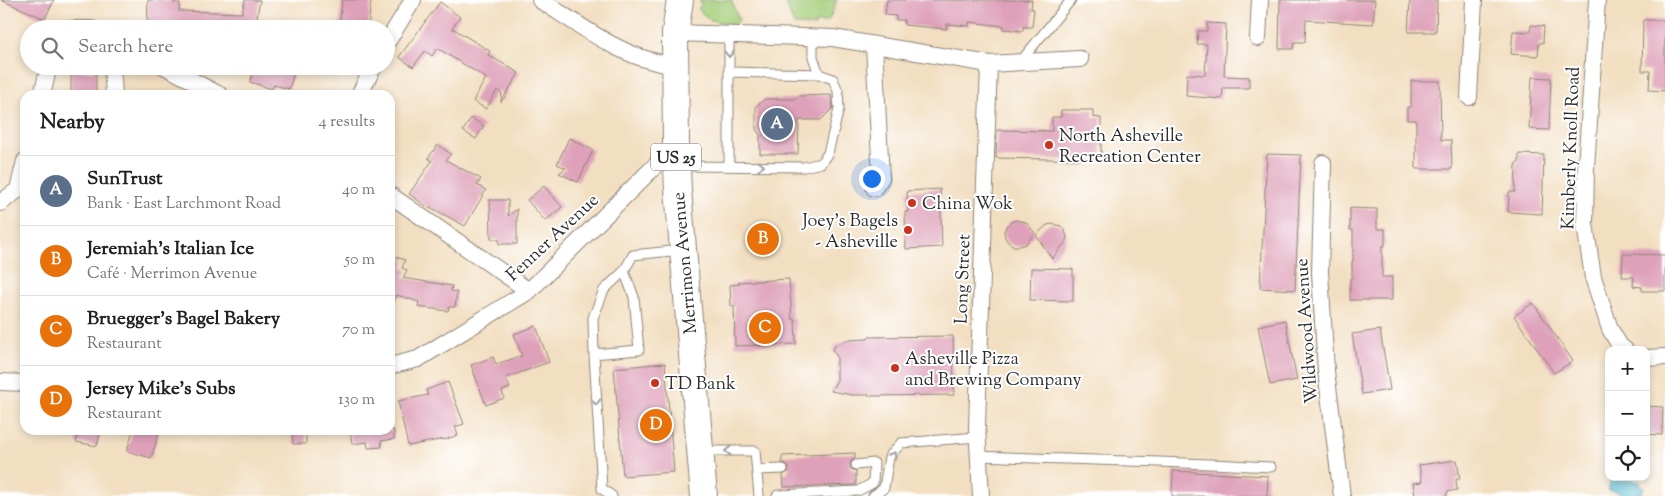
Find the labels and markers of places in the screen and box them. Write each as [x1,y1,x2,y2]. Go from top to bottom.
pin: A [761,105,793,143]
place label: North Asheville Recreation Center [1059,124,1201,171]
marker: North Asheville Recreation Center [1043,139,1055,151]
place label: China Wok [922,192,1013,218]
marker: China Wok [906,197,918,209]
place label: Joey's Bagels - Asheville [801,209,898,256]
pin: B [747,220,779,258]
marker: Joey's Bagels - Asheville [902,224,914,236]
pin: C [749,309,781,347]
place label: Asheville Pizza and Brewing Company [905,347,1082,394]
marker: Asheville Pizza and Brewing Company [889,362,901,374]
place label: TD Bank [665,372,736,398]
marker: TD Bank [649,377,661,389]
pin: D [640,406,672,444]

